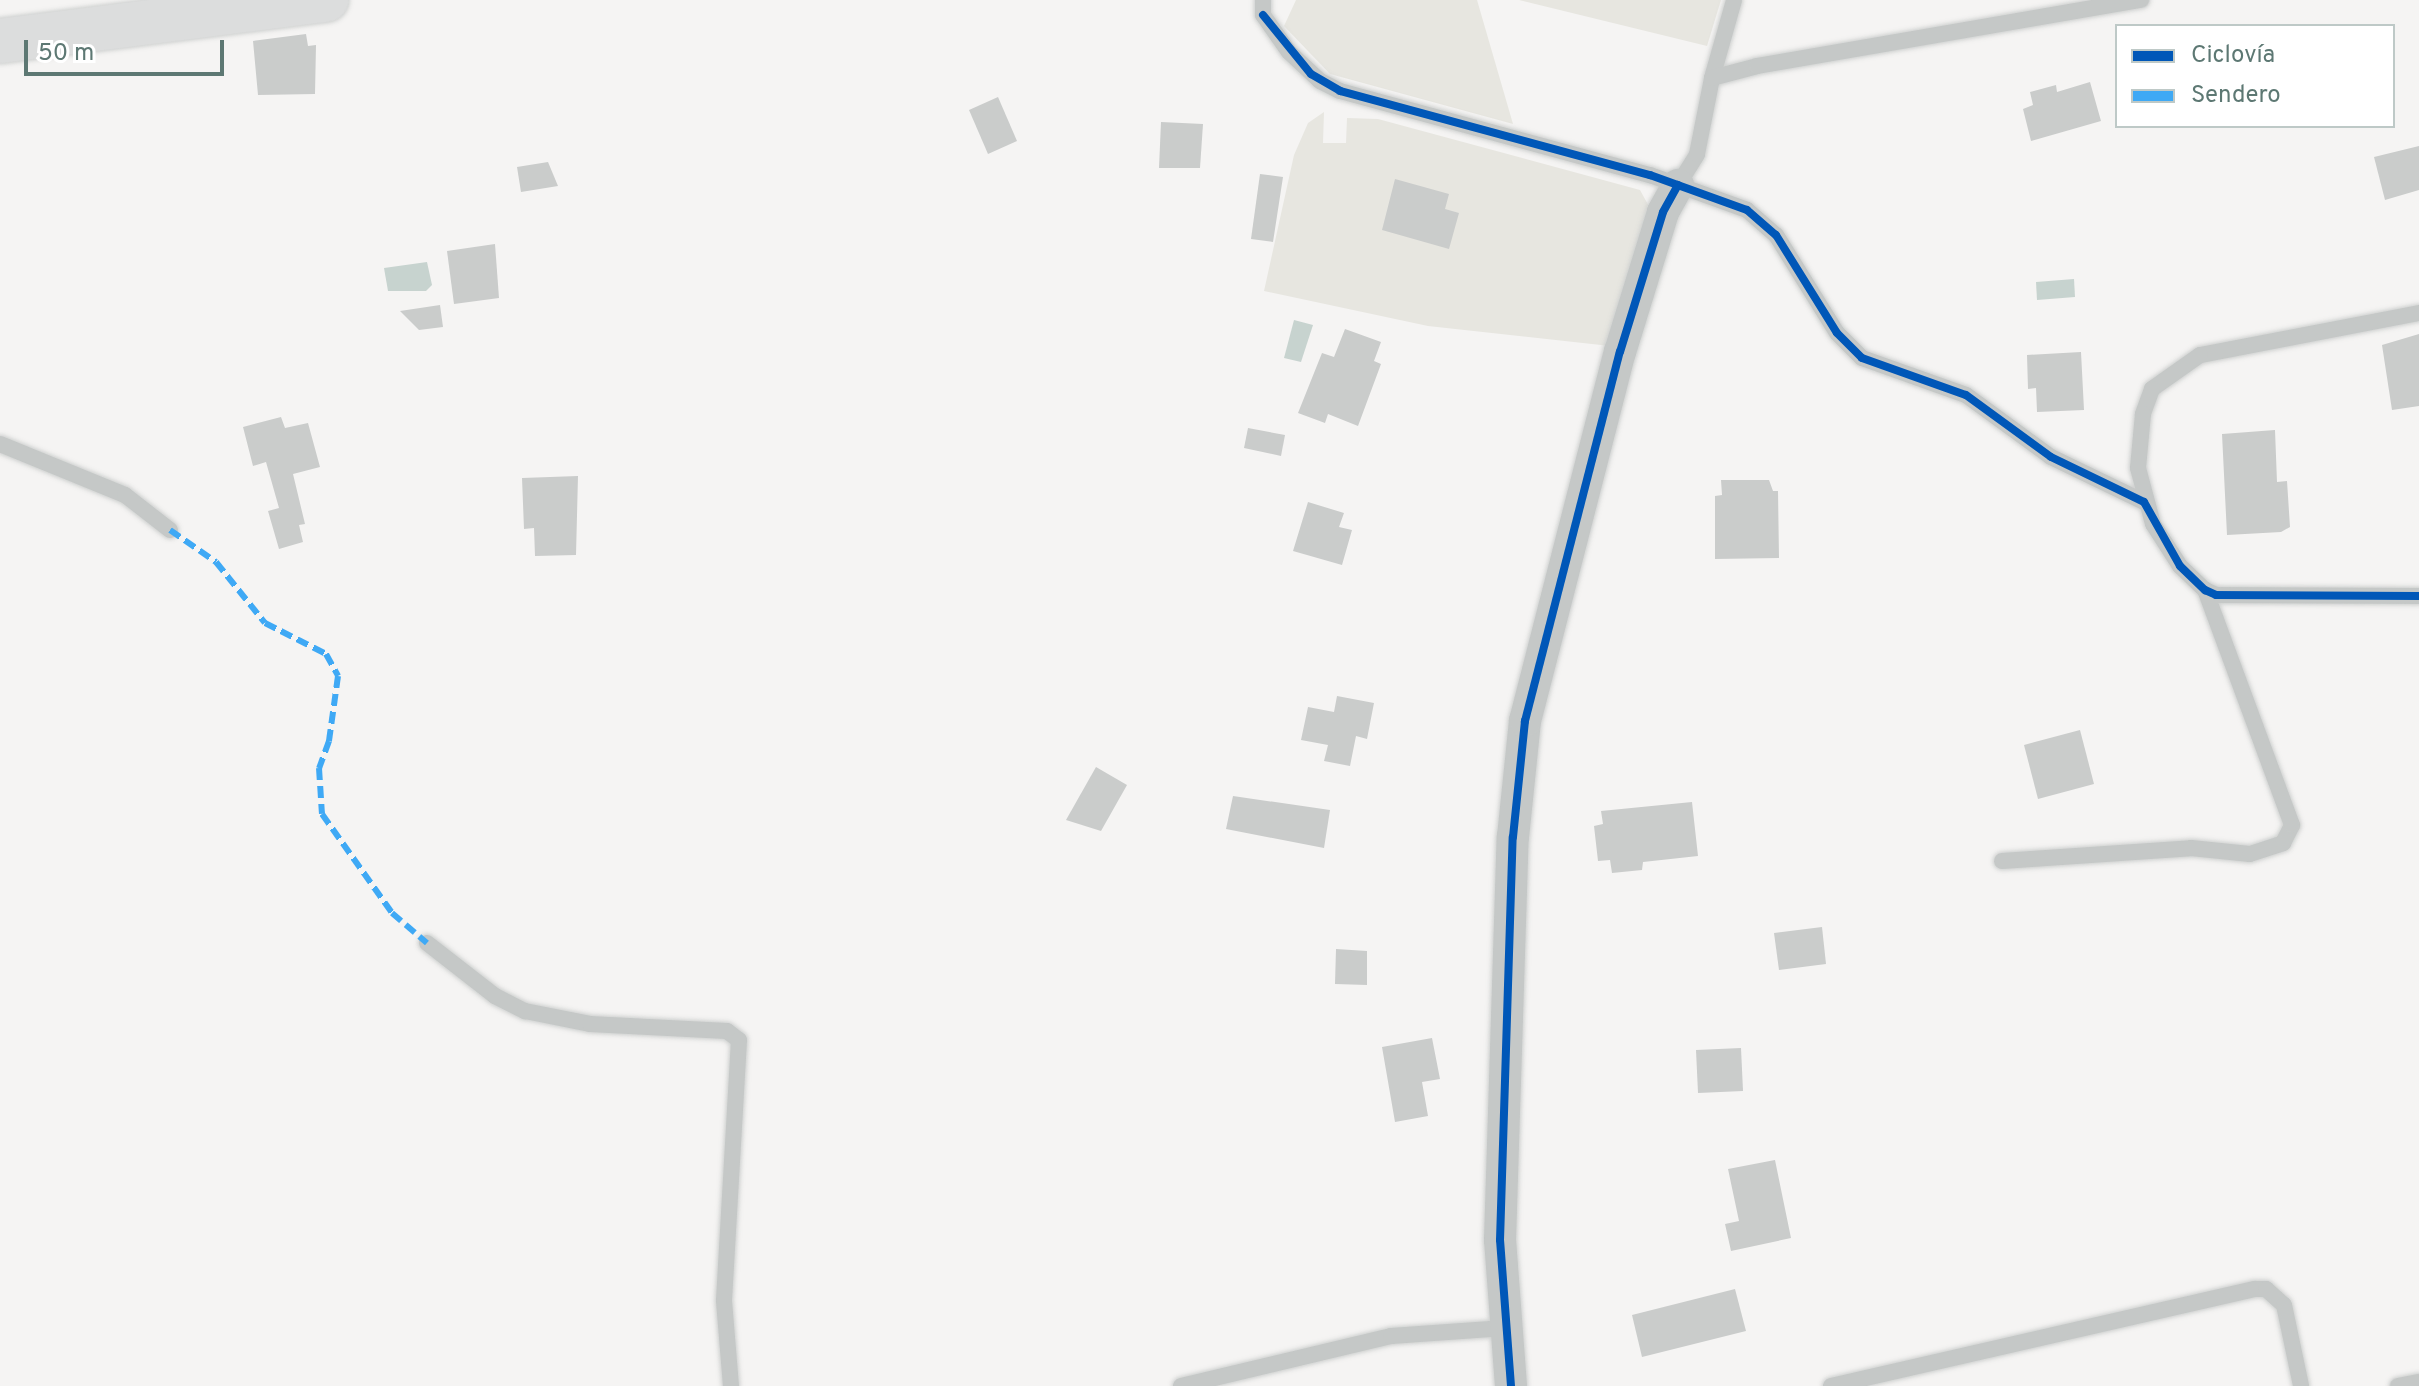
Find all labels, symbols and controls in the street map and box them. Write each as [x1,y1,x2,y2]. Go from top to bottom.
scale bar [28,24,228,74]
legend [2115,24,2395,128]
text: 50 m [38,39,94,69]
text: Ciclovía [2191,41,2275,71]
text: Sendero [2191,81,2281,111]

